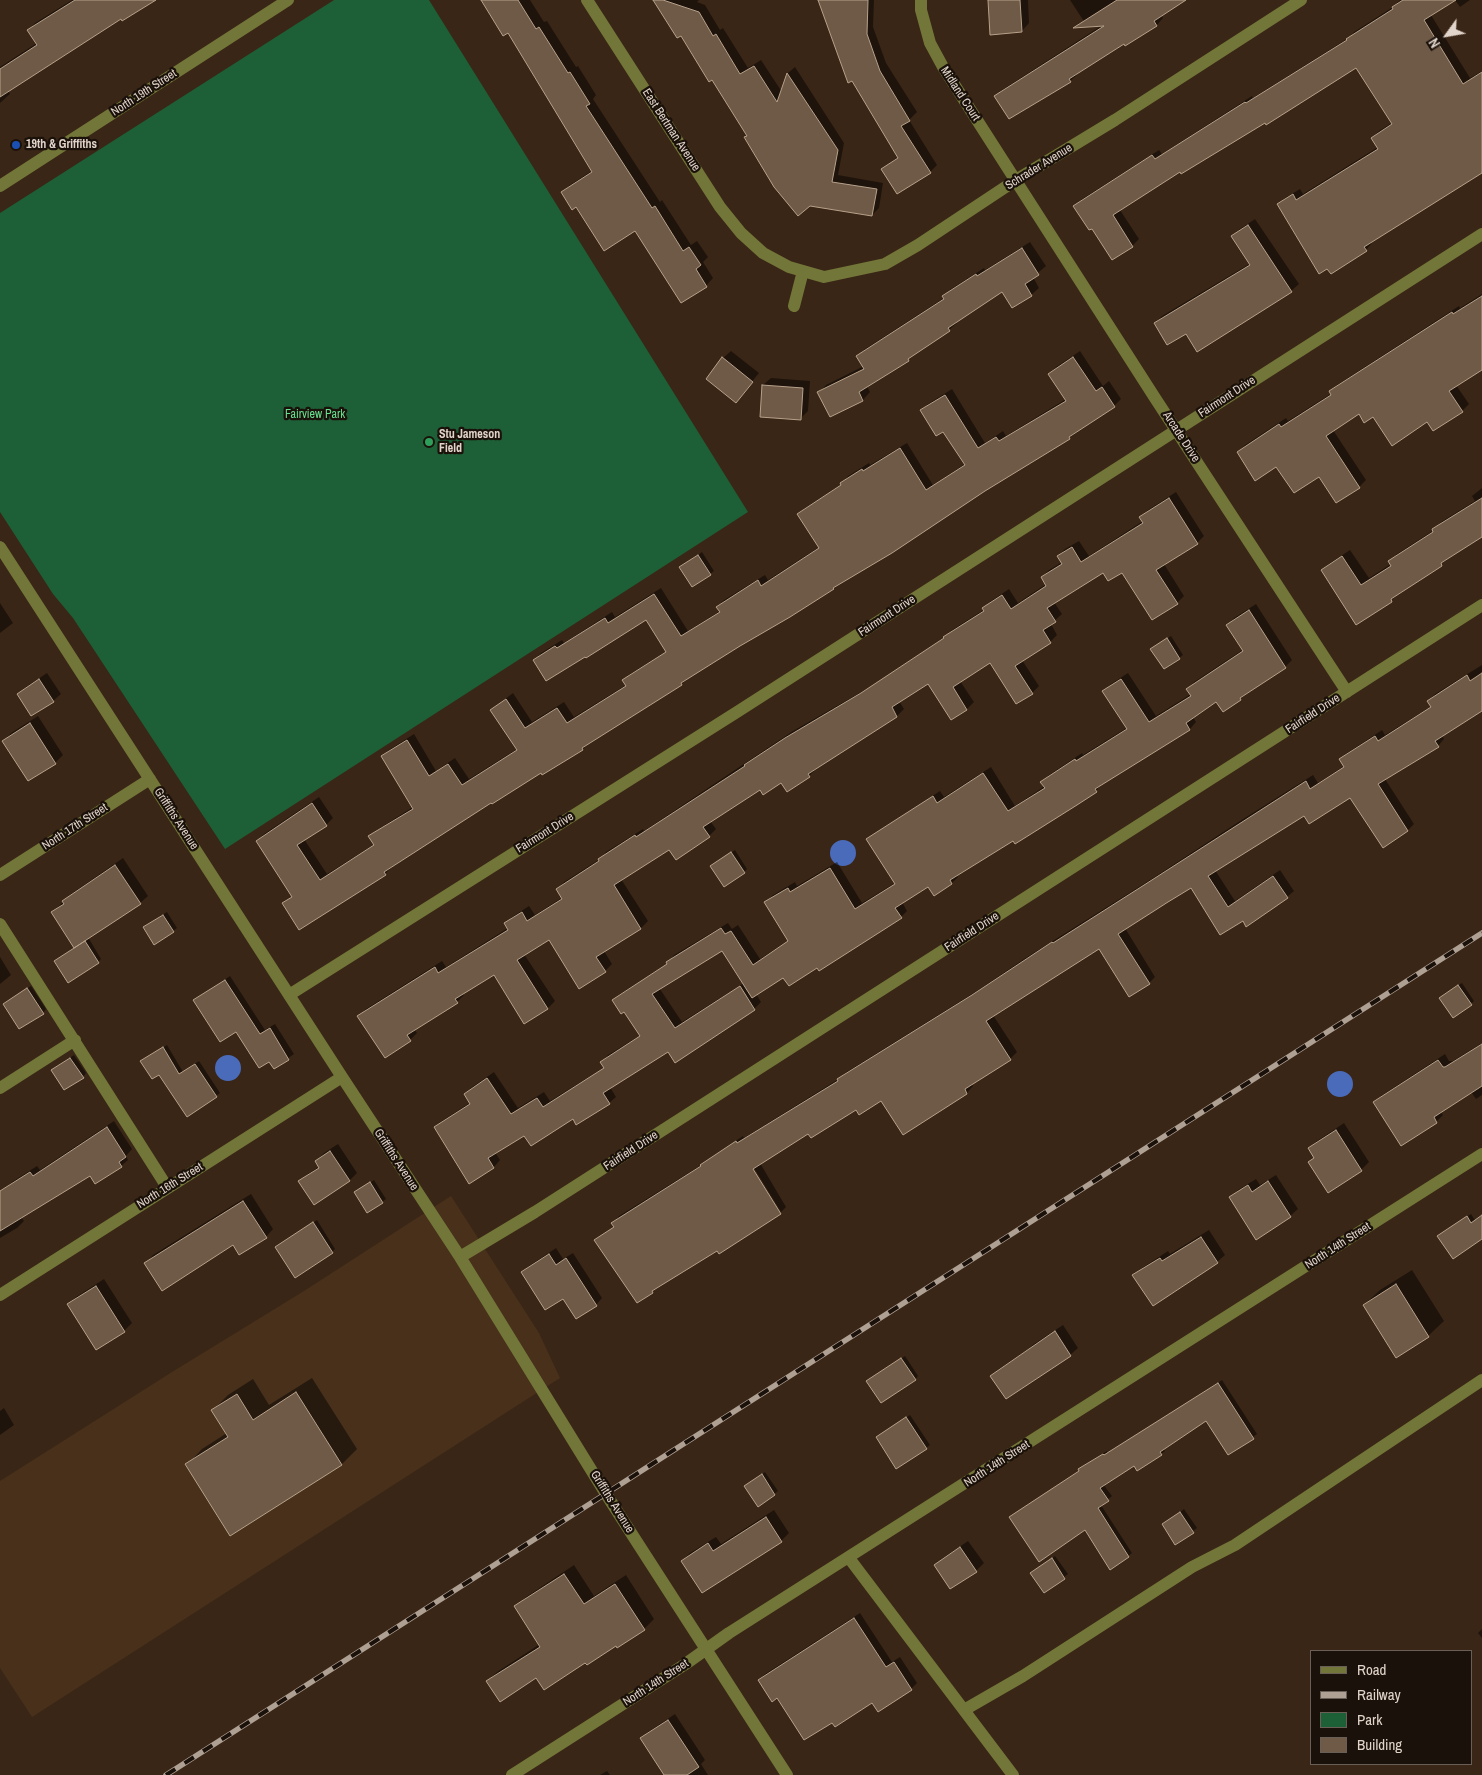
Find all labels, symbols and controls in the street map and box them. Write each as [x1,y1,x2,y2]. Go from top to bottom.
north arrow [1422,10,1472,60]
text: N [1424,35,1444,51]
street label: Midland Court [937,64,983,124]
street label: North 19th Street [109,67,179,119]
street label: East Bertman Avenue [639,86,703,174]
place label: 19th & Griffiths [26,138,97,152]
marker: 19th & Griffiths [10,139,22,151]
street label: Schrader Avenue [1003,141,1075,193]
street label: Fairmont Drive [1196,373,1258,421]
park label: Fairview Park [285,408,345,422]
street label: Arcade Drive [1159,409,1203,465]
place label: Stu Jameson Field [439,428,500,456]
marker: Stu Jameson Field [423,436,435,448]
street label: Fairmont Drive [856,592,918,640]
street label: Fairfield Drive [1283,691,1343,737]
street label: Griffiths Avenue [151,785,201,853]
street label: North 17th Street [40,801,110,853]
street label: Fairmont Drive [514,810,576,856]
street label: Fairfield Drive [942,909,1002,955]
street label: Griffiths Avenue [371,1126,421,1194]
street label: Fairfield Drive [601,1128,661,1174]
street label: North 16th Street [134,1160,206,1212]
street label: North 14th Street [1303,1220,1373,1272]
street label: North 14th Street [962,1438,1032,1490]
street label: Griffiths Avenue [587,1468,637,1536]
legend [1310,1650,1472,1765]
street label: North 14th Street [621,1657,691,1709]
text: Road [1357,1659,1386,1680]
text: Railway [1357,1684,1401,1705]
text: Park [1357,1709,1382,1730]
text: Building [1357,1734,1402,1755]

